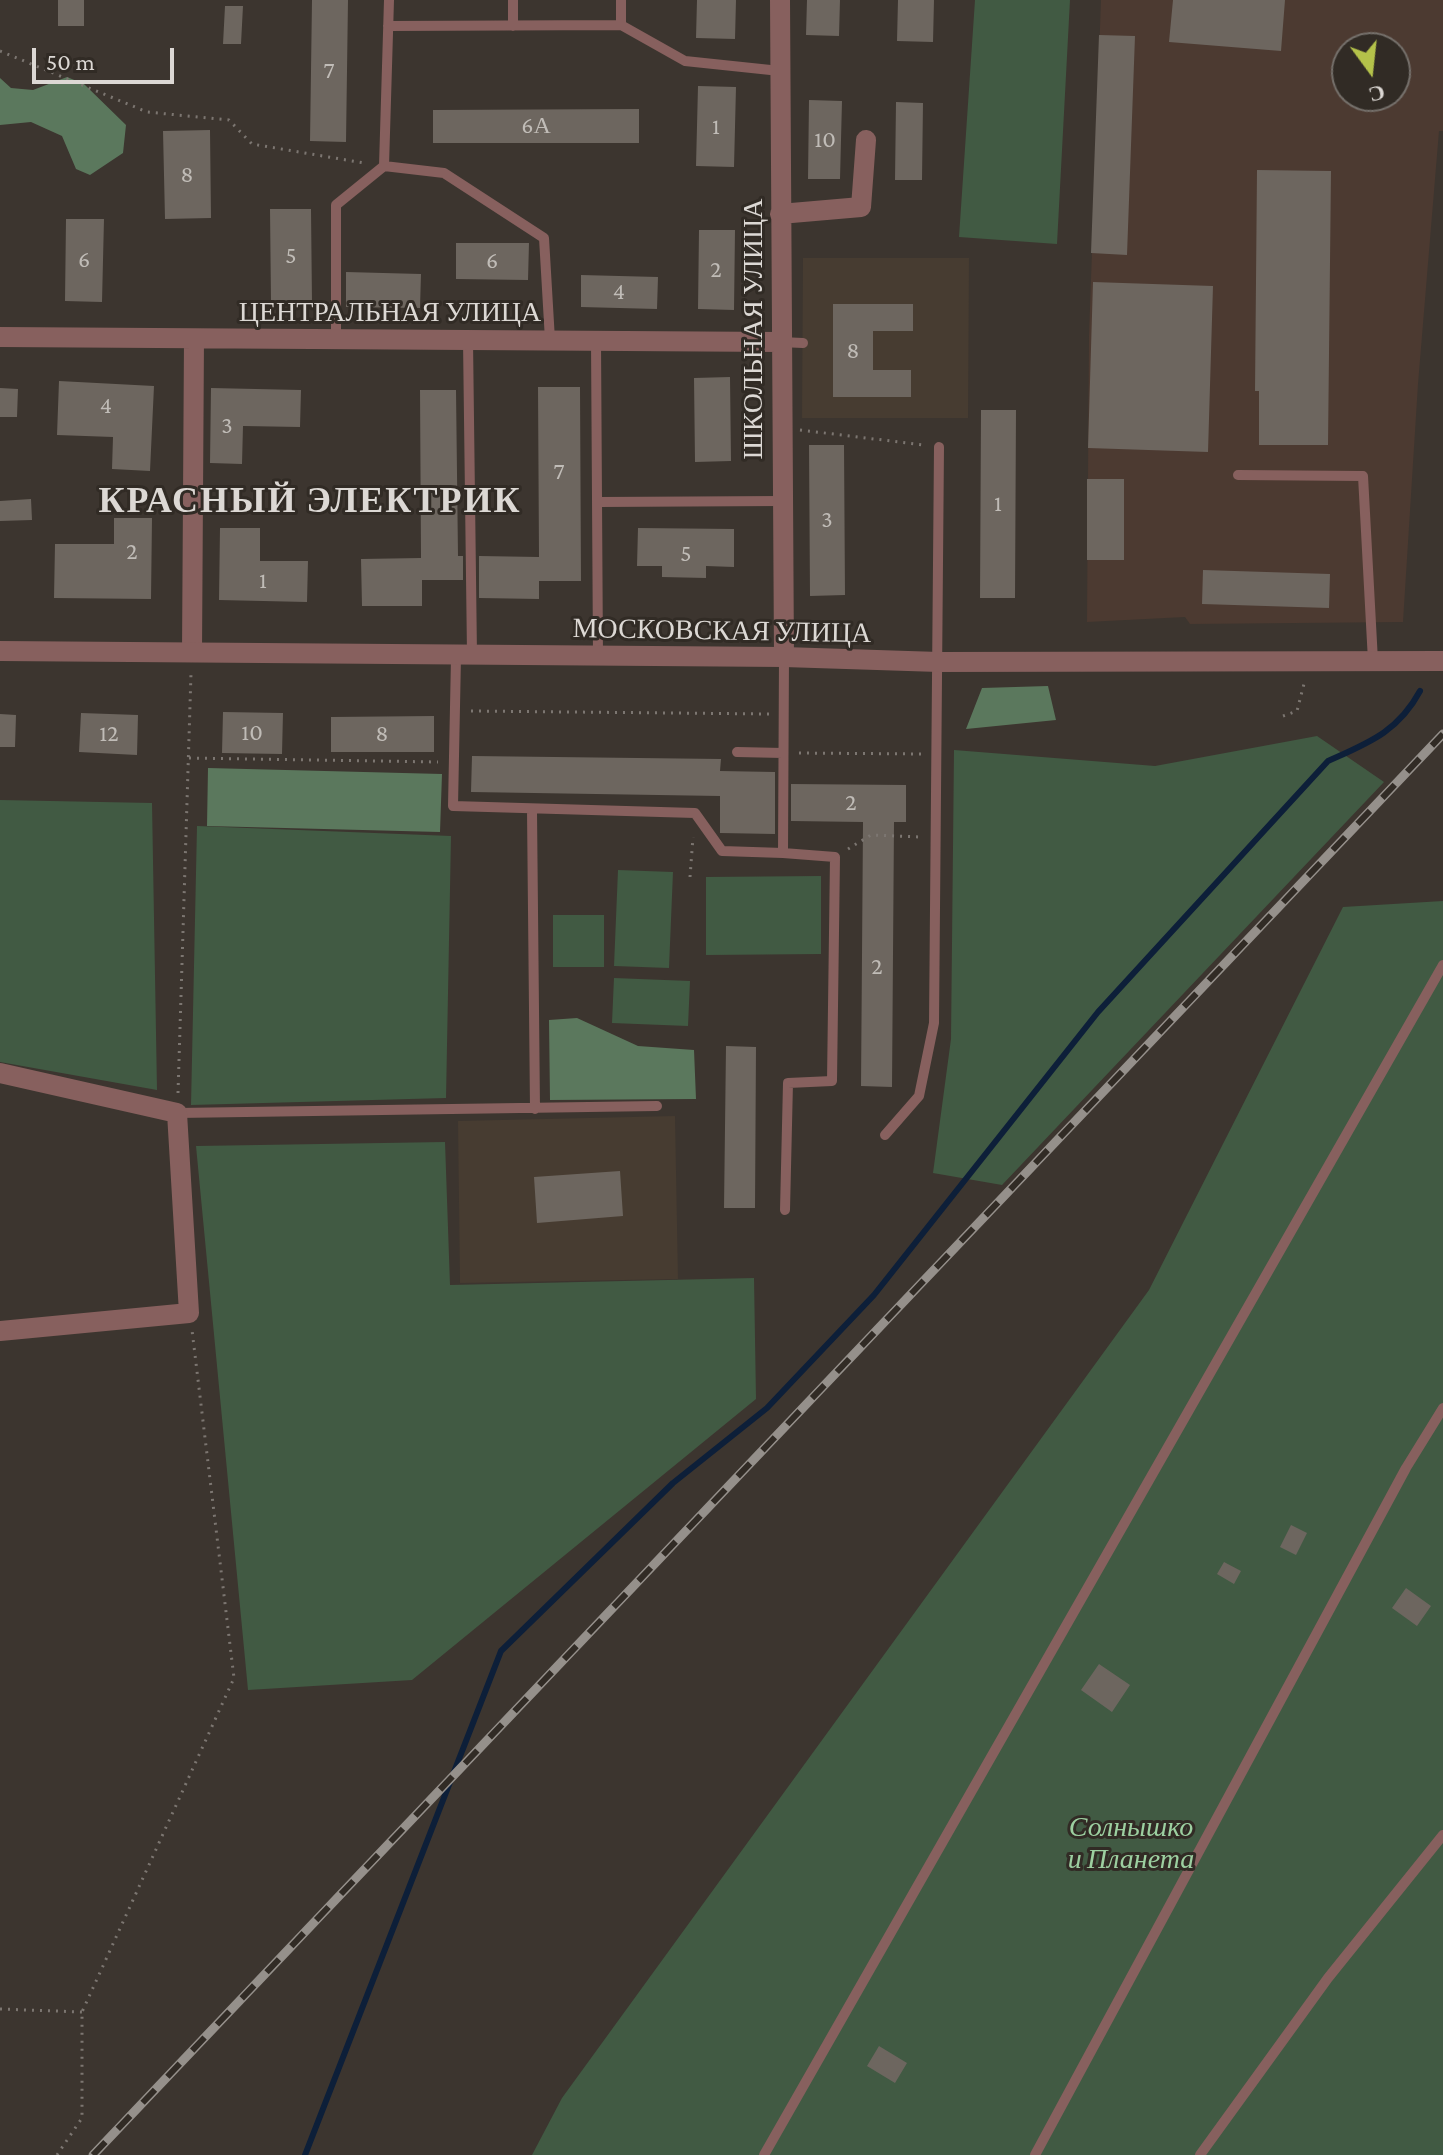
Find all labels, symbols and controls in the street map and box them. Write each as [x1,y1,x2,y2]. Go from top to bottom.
scale bar [36,32,178,82]
north arrow [1331,32,1411,112]
text: 50 m [46,48,95,75]
house number: 7 [323,57,335,85]
text: С [1366,80,1388,108]
house number: 6А [521,112,551,140]
house number: 1 [712,113,720,141]
house number: 10 [814,126,836,154]
house number: 8 [181,161,193,189]
street label: ШКОЛЬНАЯ УЛИЦА [736,199,770,459]
house number: 5 [285,242,297,270]
house number: 6 [78,246,90,274]
house number: 6 [486,247,498,275]
house number: 2 [710,256,722,284]
house number: 4 [613,278,625,306]
street label: ЦЕНТРАЛЬНАЯ УЛИЦА [239,295,541,329]
house number: 8 [847,337,859,365]
house number: 4 [100,392,112,420]
house number: 3 [221,412,233,440]
house number: 7 [553,458,565,486]
district label: КРАСНЫЙ ЭЛЕКТРИК [98,479,522,523]
house number: 1 [994,490,1002,518]
house number: 3 [821,506,833,534]
house number: 2 [126,538,138,566]
house number: 5 [680,540,692,568]
house number: 1 [259,567,267,595]
street label: МОСКОВСКАЯ УЛИЦА [572,612,872,650]
house number: 10 [241,719,263,747]
house number: 12 [99,720,119,748]
house number: 8 [376,720,388,748]
house number: 2 [845,789,857,817]
house number: 2 [871,953,883,981]
park label: Солнышко и Планета [1068,1810,1194,1876]

